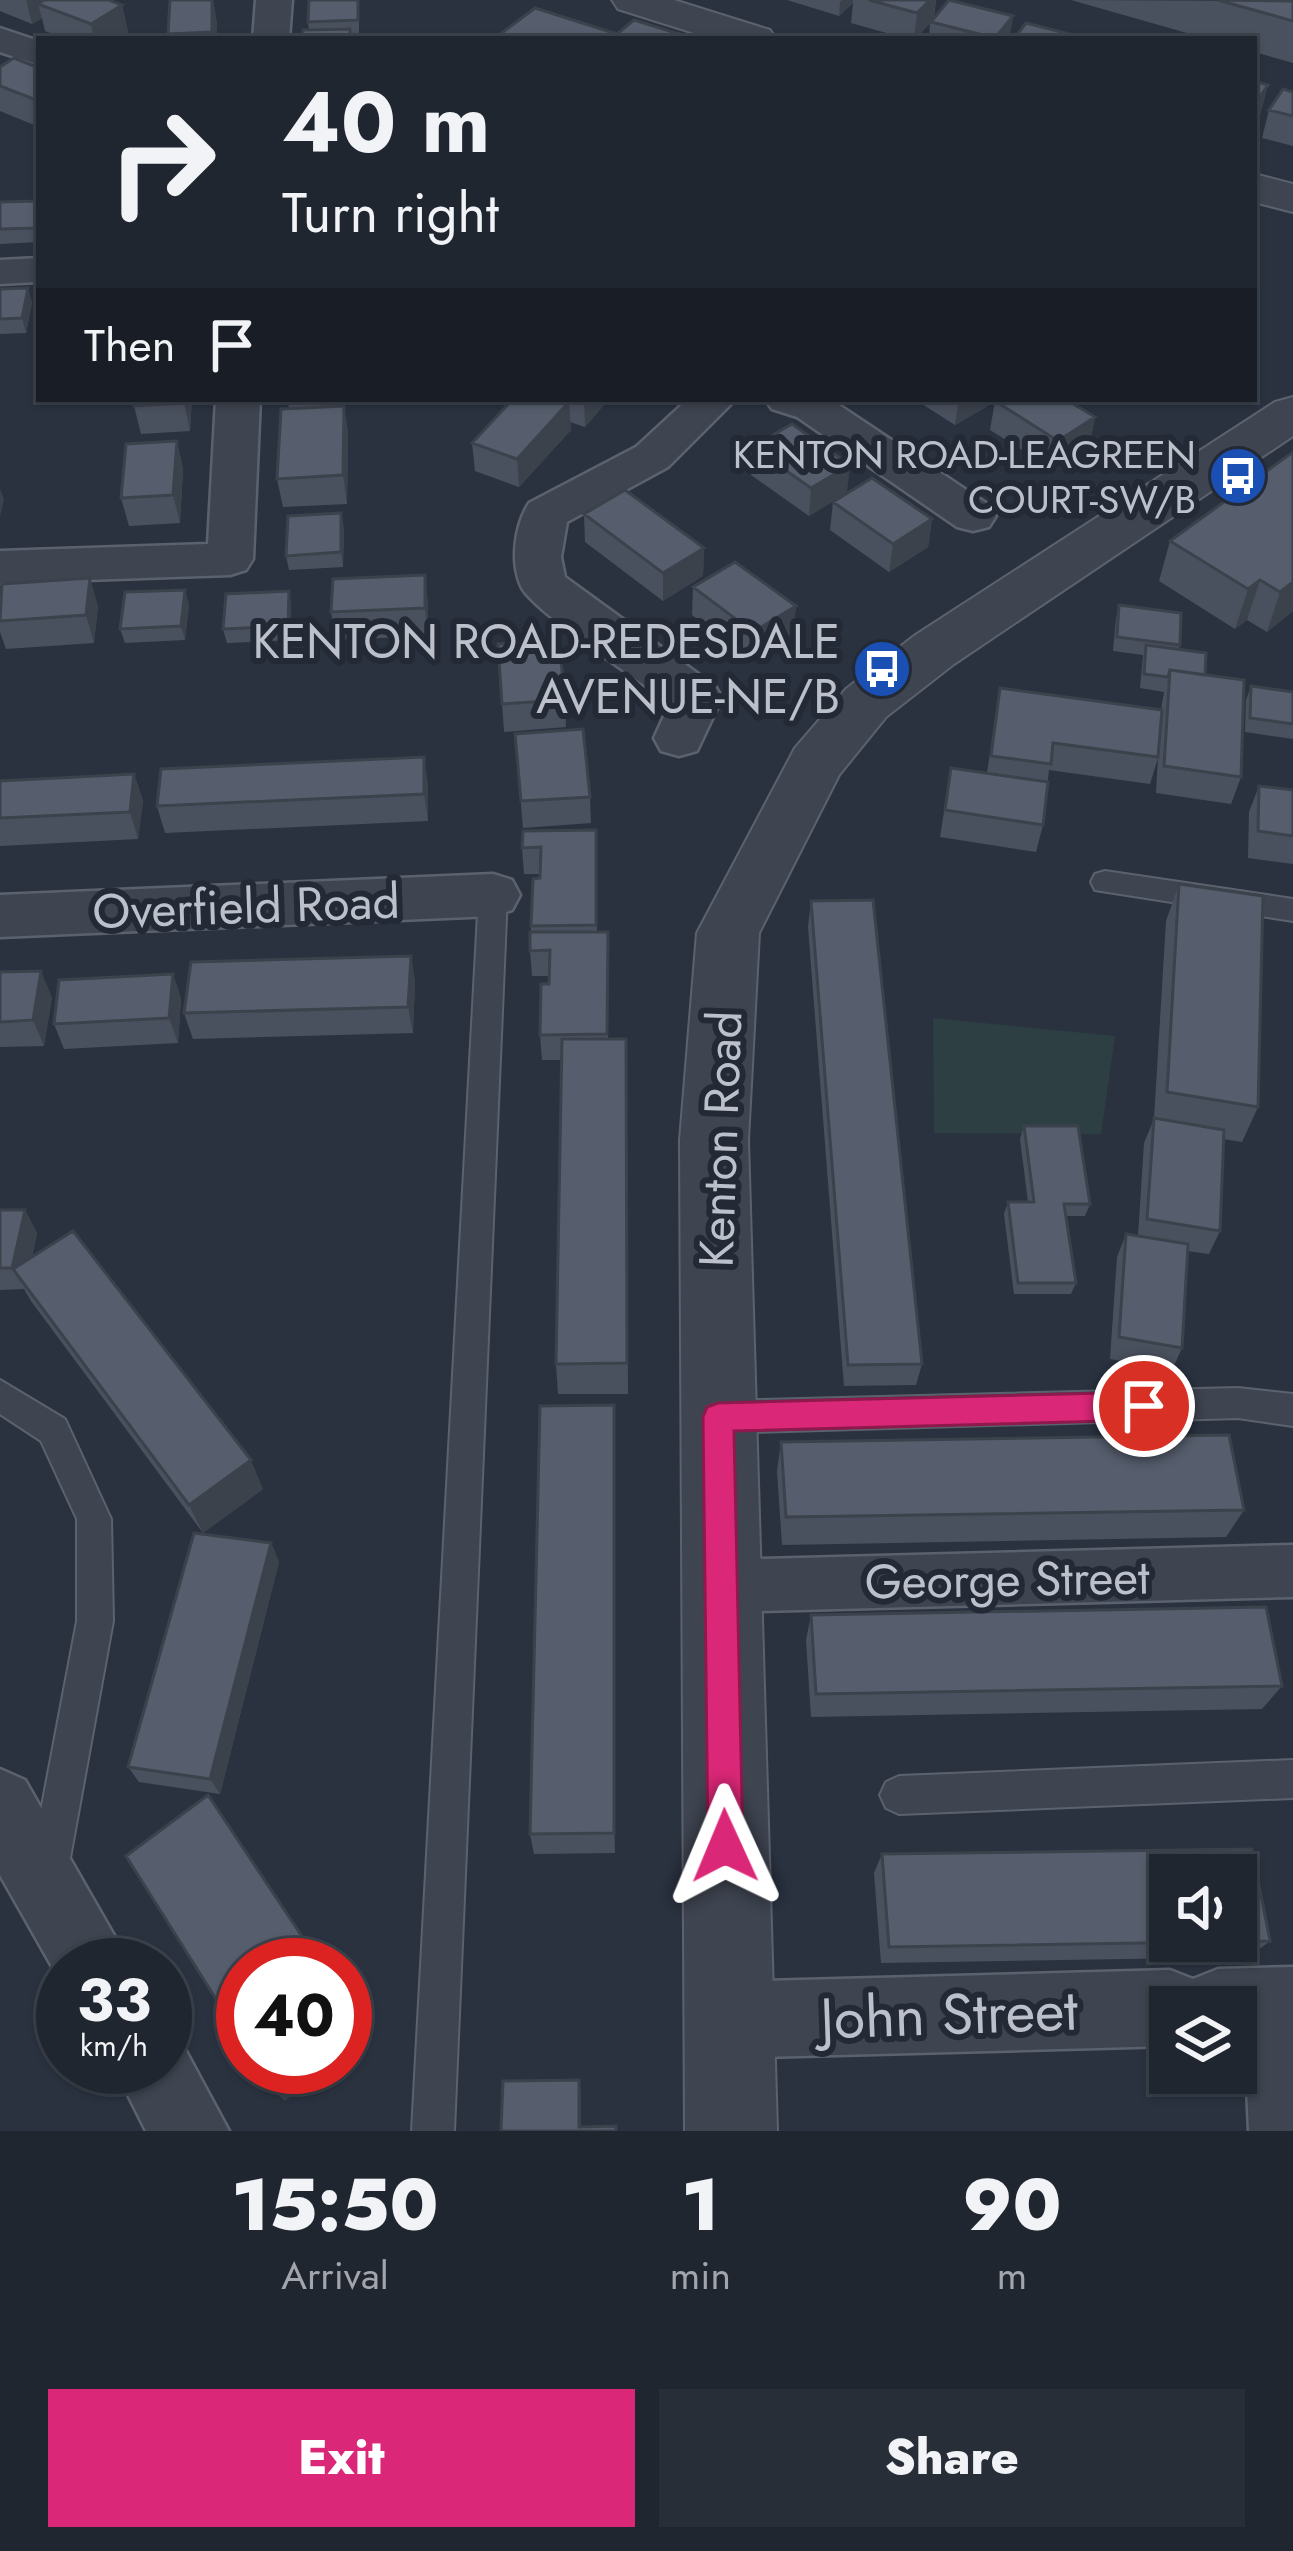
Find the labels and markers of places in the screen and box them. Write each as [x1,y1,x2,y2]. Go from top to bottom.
place label: KENTON ROAD-LEAGREEN COURT-SW/B [733,426,1196,528]
bus stop icon: KENTON ROAD-LEAGREEN COURT-SW/B [1207,445,1269,507]
place label: KENTON ROAD-REDESDALE AVENUE-NE/B [253,607,840,731]
bus stop icon: KENTON ROAD-REDESDALE AVENUE-NE/B [851,638,913,700]
pin [1093,1355,1195,1457]

